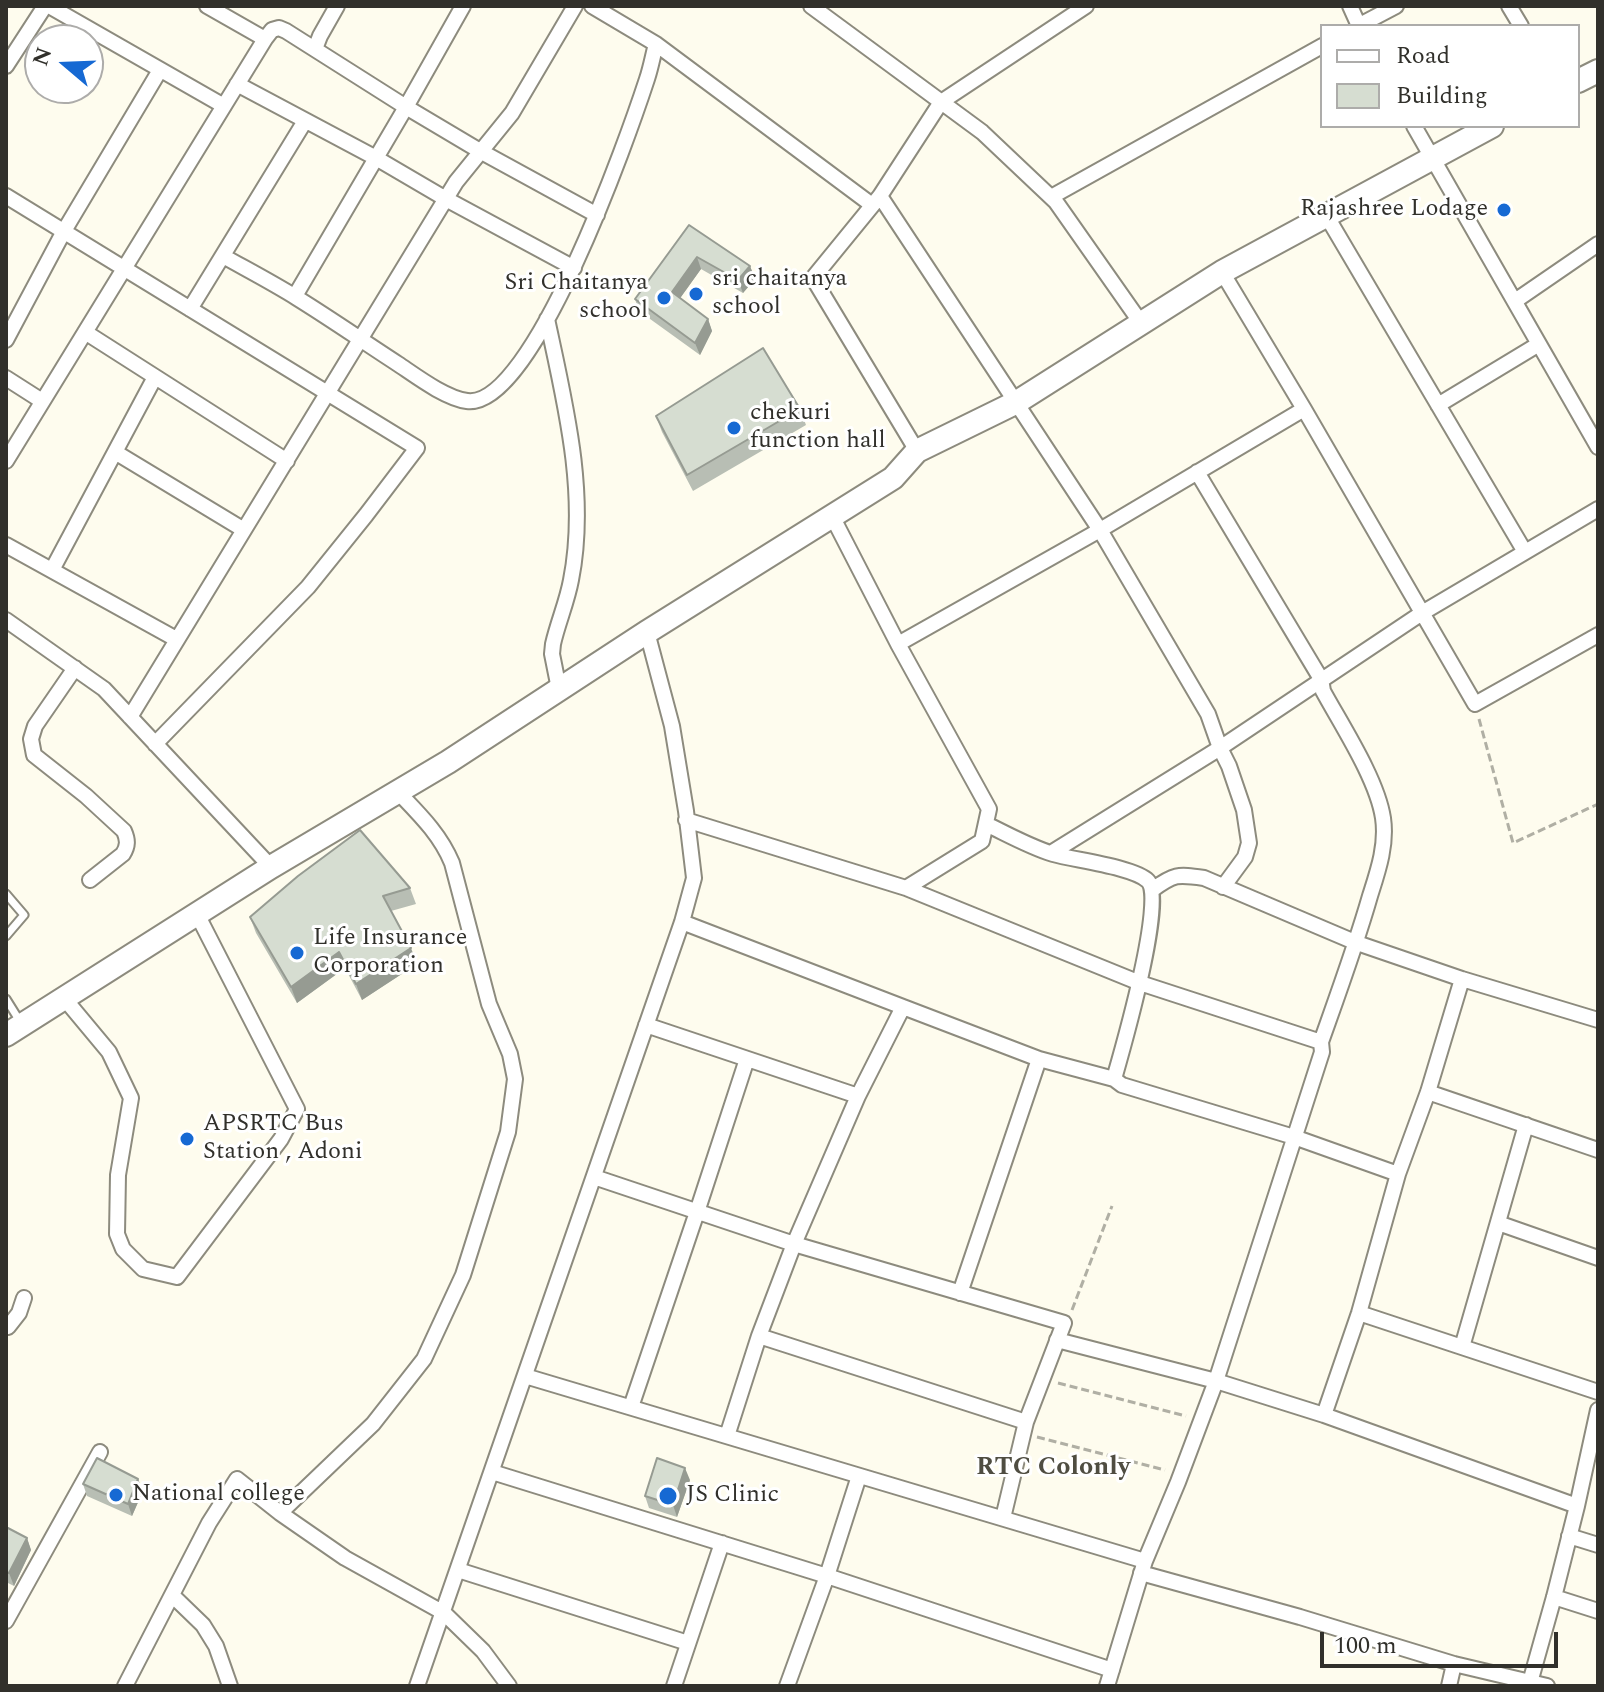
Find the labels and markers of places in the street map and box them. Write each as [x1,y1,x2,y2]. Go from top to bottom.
place label: Rajashree Lodage [1300,196,1488,224]
marker: Rajashree Lodage [1495,201,1513,219]
place label: sri chaitanya school [712,266,847,322]
place label: Sri Chaitanya school [504,270,648,326]
marker: sri chaitanya school [687,285,705,303]
marker: Sri Chaitanya school [655,289,673,307]
place label: chekuri function hall [750,400,886,456]
marker: chekuri function hall [725,419,743,437]
place label: Life Insurance Corporation [313,925,467,981]
marker: Life Insurance Corporation [288,944,306,962]
place label: APSRTC Bus Station , Adoni [203,1111,362,1167]
marker: APSRTC Bus Station , Adoni [178,1130,196,1148]
place label: National college [132,1481,305,1509]
place label: JS Clinic [686,1482,779,1510]
marker: JS Clinic [657,1485,679,1507]
marker: National college [107,1486,125,1504]

